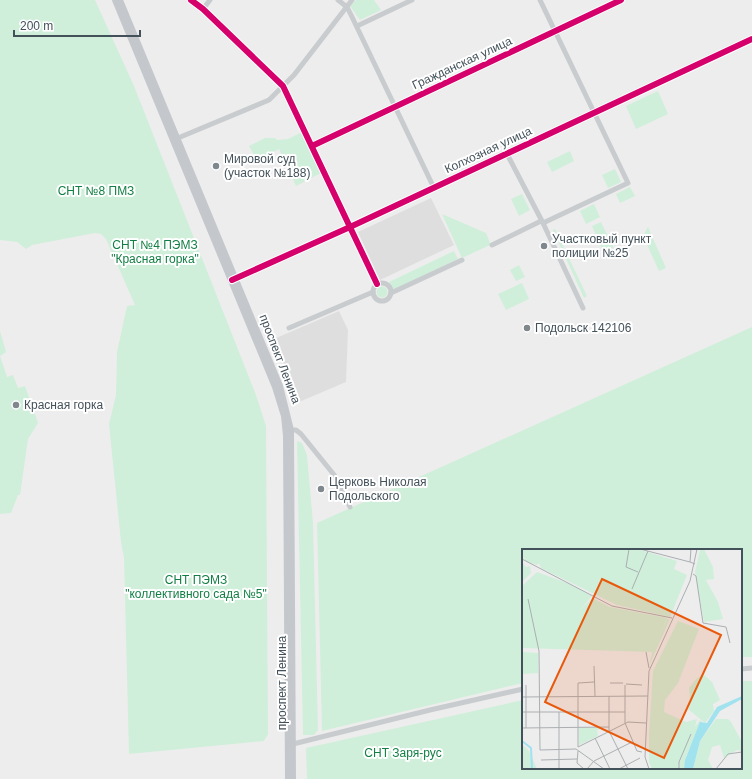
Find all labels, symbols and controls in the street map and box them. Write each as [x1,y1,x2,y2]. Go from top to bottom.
scale bar [14,12,140,38]
text: 200 m [20,19,53,33]
street label: Гражданская улица [410,34,514,92]
street label: Колхозная улица [442,124,534,176]
place label: Мировой суд (участок №188) [224,152,310,180]
marker: Мировой суд (участок №188) [211,161,221,171]
park label: СНТ №8 ПМЗ [58,184,134,198]
place label: Участковый пункт полиции №25 [552,232,652,260]
park label: СНТ №4 ПЭМЗ "Красная горка" [111,238,199,266]
marker: Участковый пункт полиции №25 [539,241,549,251]
street label: проспект Ленина [257,312,304,406]
place label: Подольск 142106 [535,321,632,335]
marker: Подольск 142106 [522,323,532,333]
place label: Красная горка [24,398,103,412]
marker: Красная горка [11,400,21,410]
place label: Церковь Николая Подольского [329,475,427,503]
marker: Церковь Николая Подольского [316,484,326,494]
inset map [522,549,742,769]
park label: СНТ ПЭМЗ "коллективного сада №5" [125,573,267,601]
street label: проспект Ленина [275,635,289,730]
park label: СНТ Заря-рус [364,746,442,760]

